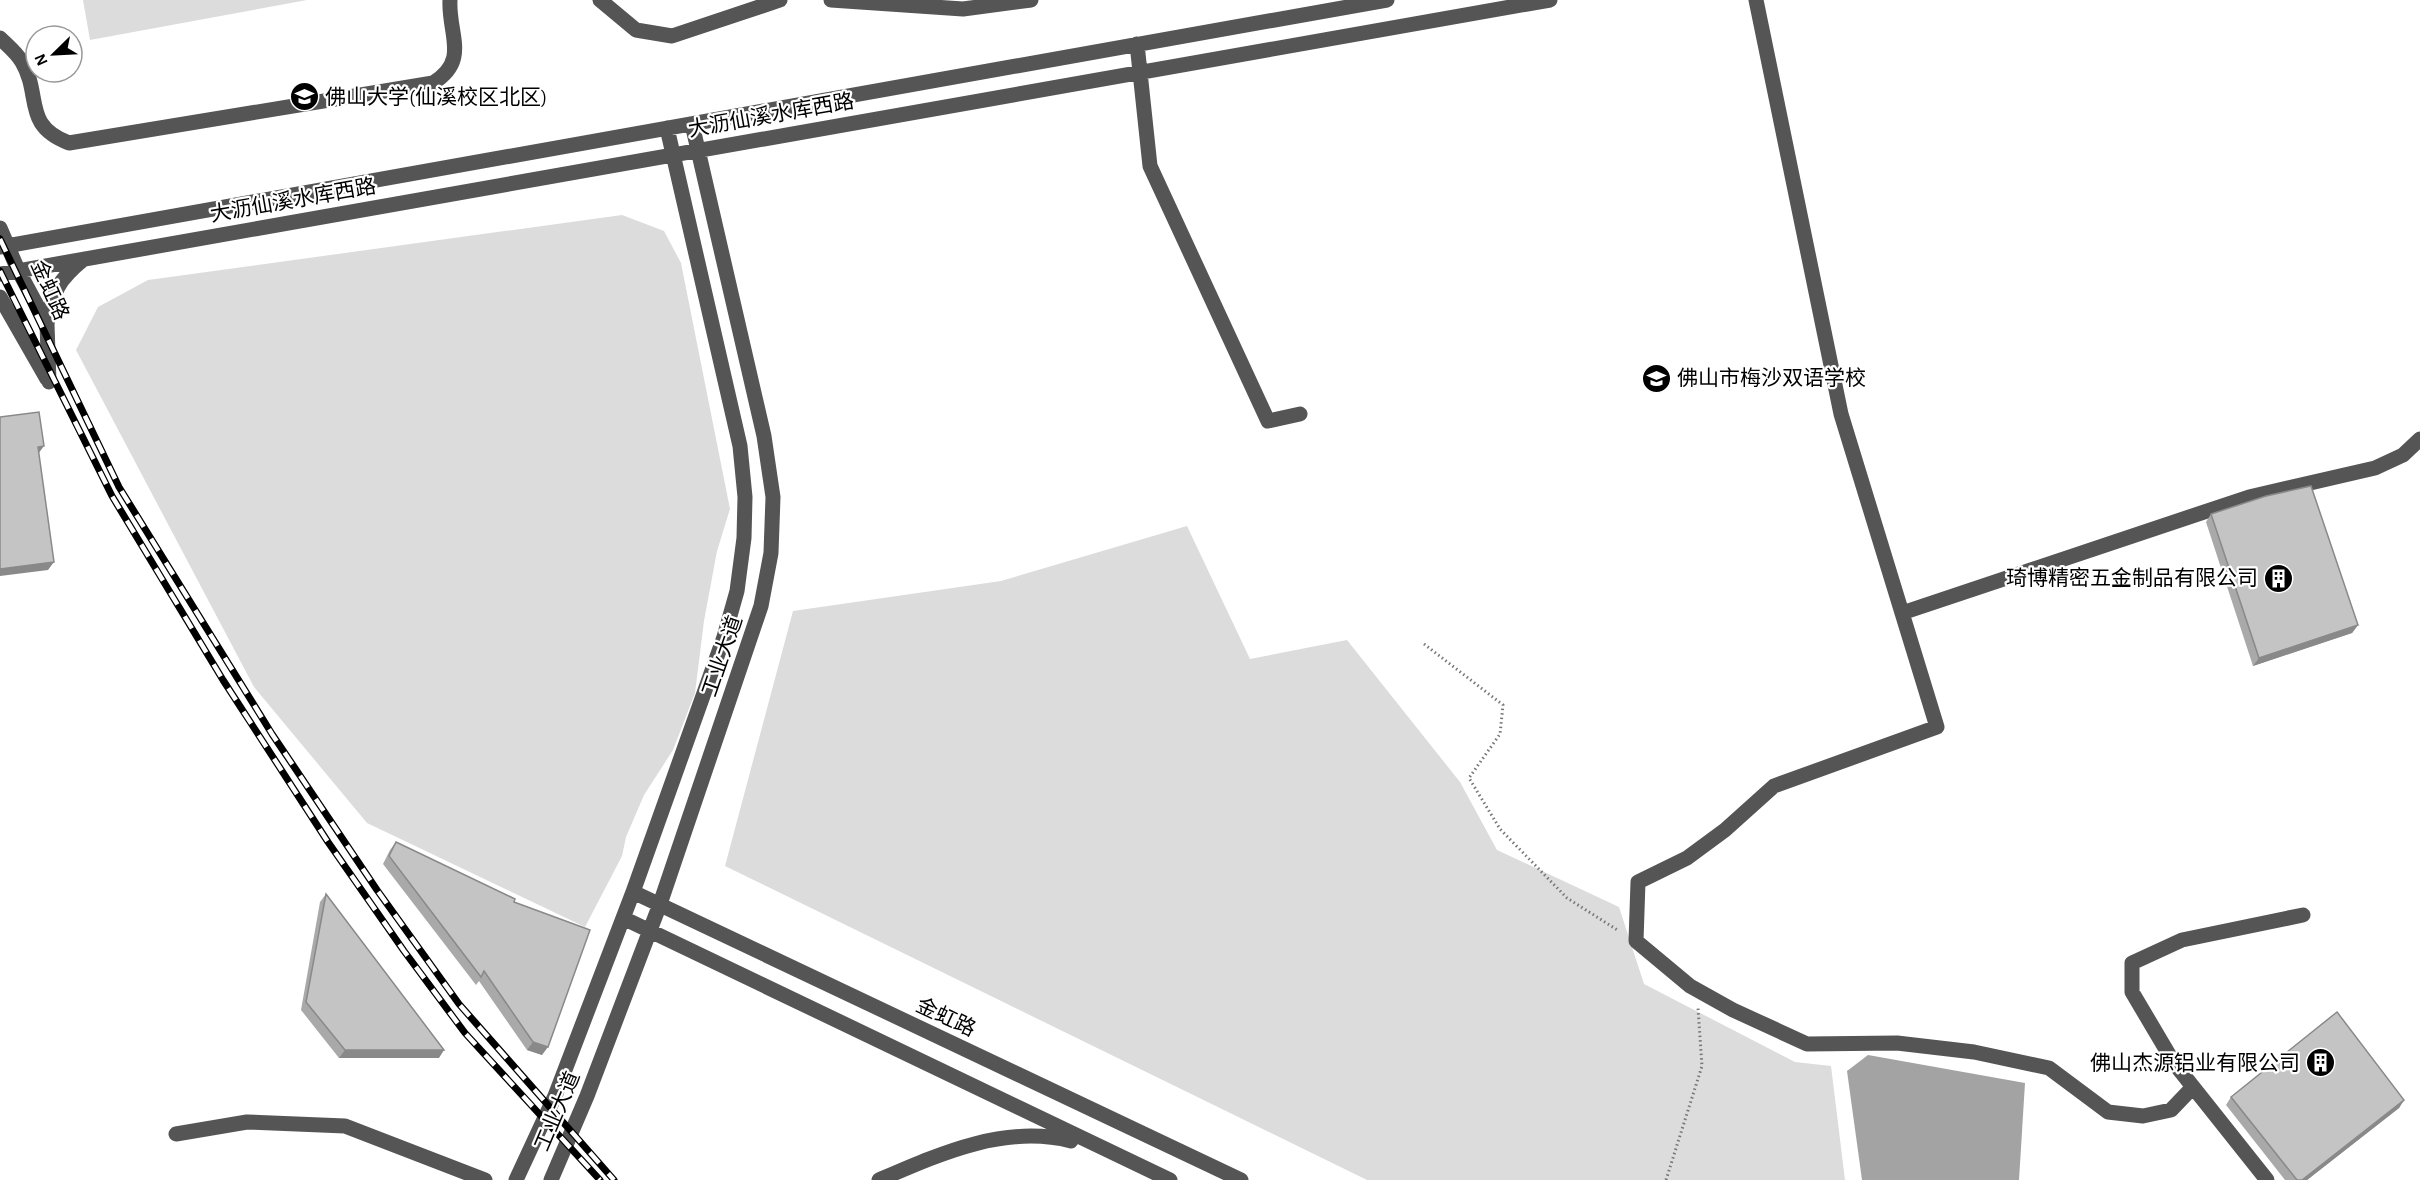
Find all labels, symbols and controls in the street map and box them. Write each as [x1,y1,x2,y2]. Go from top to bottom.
north arrow [24,24,84,84]
text: N [32,51,51,68]
school or university icon: 佛山大学(仙溪校区北区) [288,81,320,113]
place label: 佛山大学(仙溪校区北区) [325,86,547,108]
street label: 大沥仙溪水库西路 [686,90,856,140]
street label: 大沥仙溪水库西路 [208,175,378,225]
street label: 金虹路 [27,257,73,323]
school or university icon: 佛山市梅沙双语学校 [1640,362,1672,394]
place label: 佛山市梅沙双语学校 [1677,367,1866,389]
building icon: 琦博精密五金制品有限公司 [2263,562,2295,594]
place label: 琦博精密五金制品有限公司 [2006,567,2258,589]
street label: 工业大道 [698,613,746,699]
street label: 金虹路 [913,994,979,1040]
building icon: 佛山杰源铝业有限公司 [2305,1047,2337,1079]
place label: 佛山杰源铝业有限公司 [2090,1052,2300,1074]
street label: 工业大道 [530,1068,584,1154]

